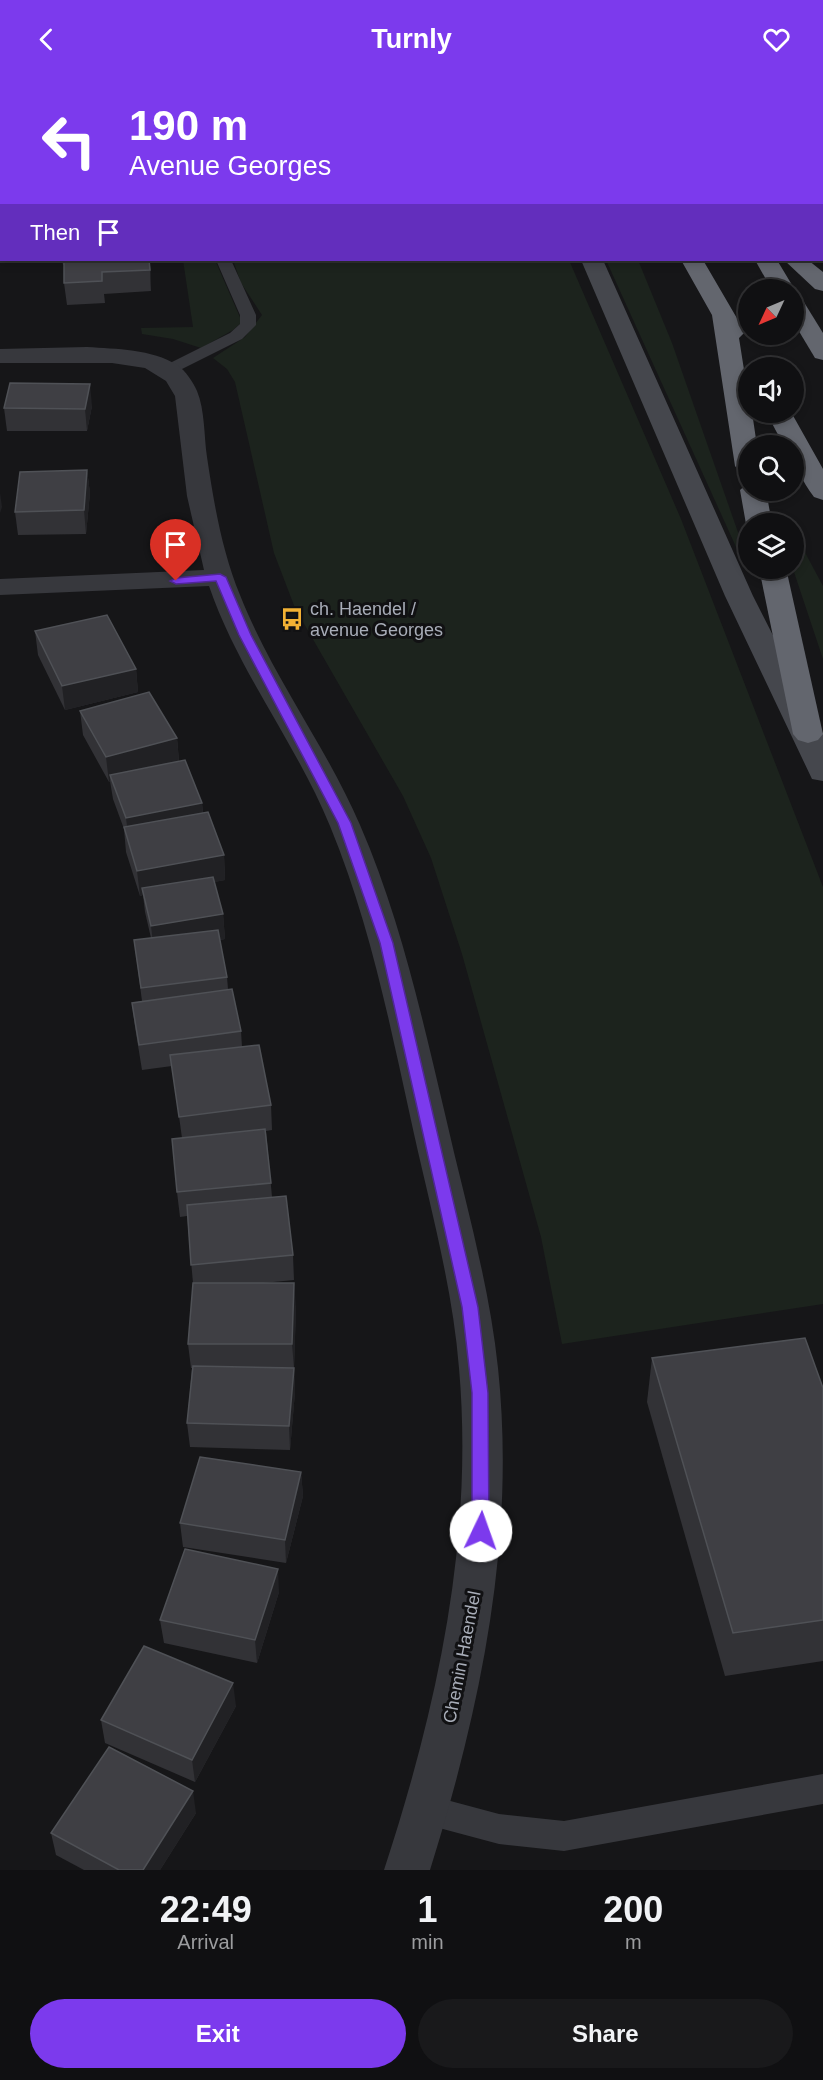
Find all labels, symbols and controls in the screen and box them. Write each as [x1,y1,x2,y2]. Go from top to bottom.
icon: back [30,23,63,56]
icon: heart [760,23,793,56]
text: Turnly [371,24,452,54]
icon: left [30,102,108,180]
text: 190 m [129,102,248,149]
text: Avenue Georges [129,151,331,181]
icon: arrive [92,216,125,249]
text: Then [30,220,80,245]
north arrow [738,279,804,345]
map controls [738,279,804,579]
button: sound [738,357,804,423]
button: search [738,435,804,501]
button: layers [738,513,804,579]
pin [150,519,201,581]
icon: arrive [159,528,192,561]
place label: ch. Haendel / avenue Georges [310,599,443,640]
bus stop icon: ch. Haendel / avenue Georges [279,606,305,632]
position arrow [449,1499,513,1563]
street label: Chemin Haendel [439,1589,485,1725]
text: 22:49 [160,1889,252,1930]
text: 1 [417,1889,437,1930]
text: 200 [603,1889,663,1930]
text: Arrival [177,1931,234,1953]
text: min [411,1931,444,1953]
text: m [625,1931,642,1953]
button: Exit [30,1999,406,2068]
button: Share [418,1999,793,2068]

